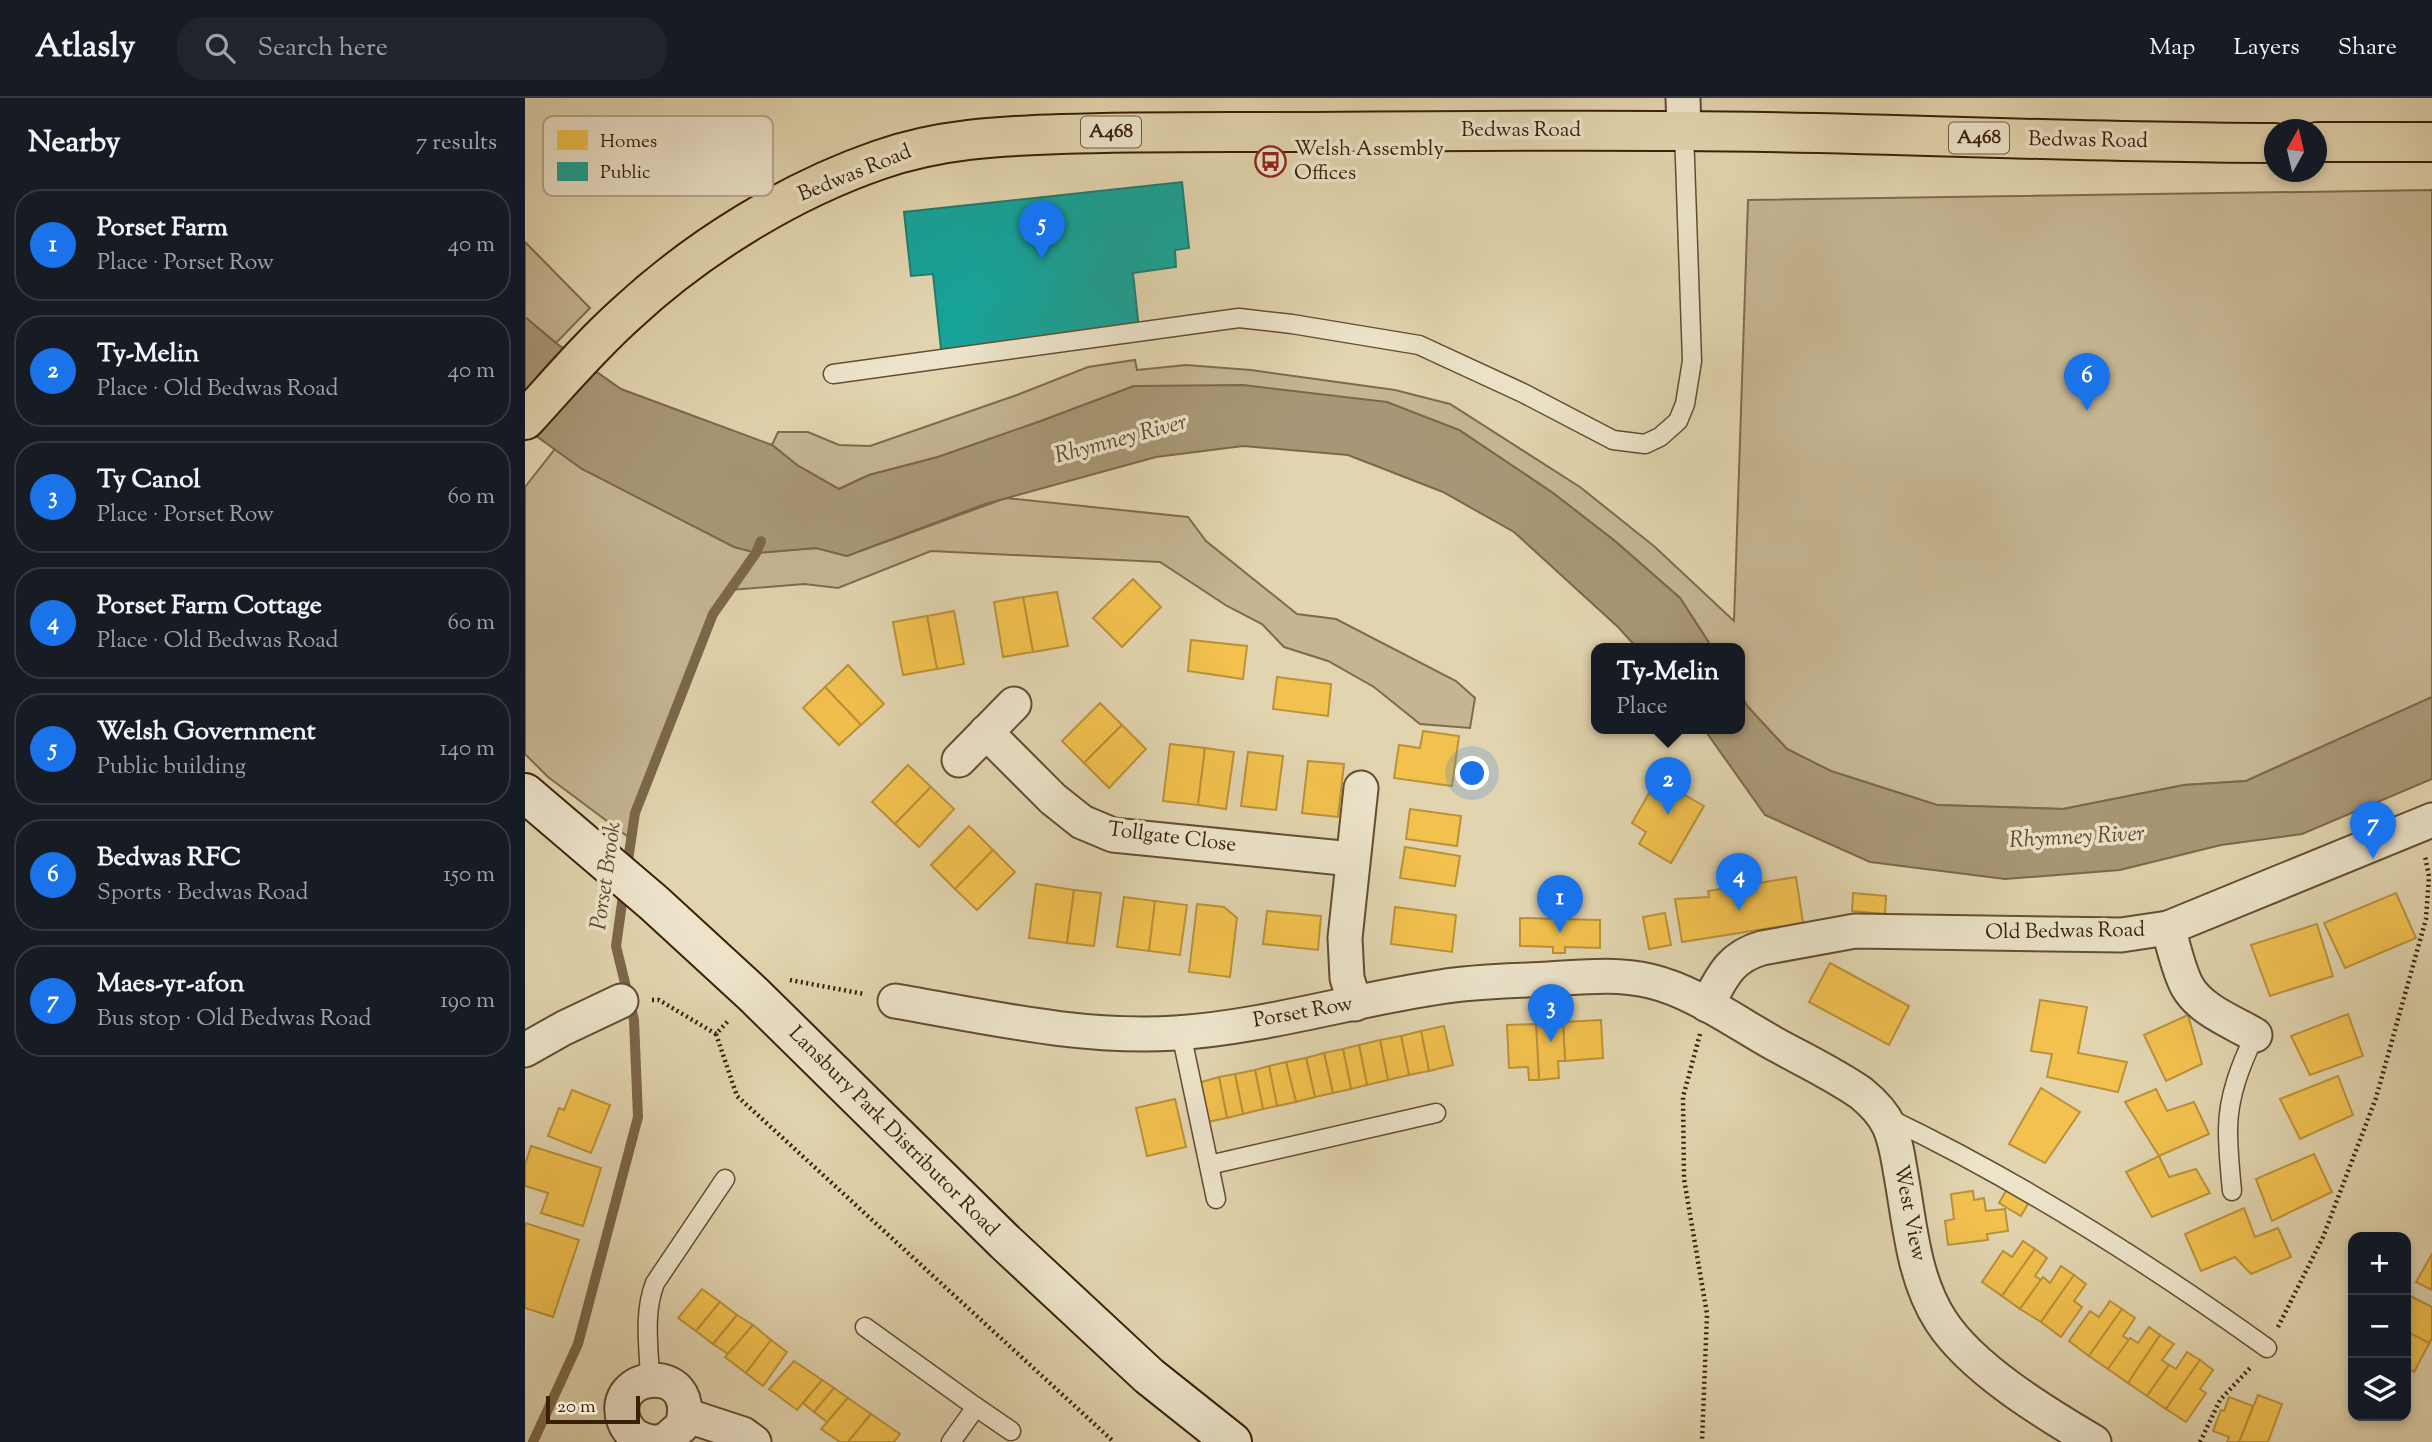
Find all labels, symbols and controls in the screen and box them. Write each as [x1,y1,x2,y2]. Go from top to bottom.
search box [177,17,667,80]
text: Atlasly [35,24,135,72]
icon: search [201,29,239,67]
text: Search here [257,30,388,67]
text: Map [2149,31,2195,65]
text: Layers [2233,31,2300,65]
text: Share [2338,31,2397,65]
legend [543,116,773,196]
road number: A468 [1081,116,1141,148]
street label: Bedwas Road [1461,116,1581,146]
north arrow [2264,119,2327,182]
text: Nearby [28,122,120,165]
road number: A468 [1949,122,2009,154]
street label: Bedwas Road [2028,125,2148,157]
text: 7 results [416,127,497,160]
text: Homes [600,129,657,156]
place label: Welsh Assembly Offices [1294,135,1444,189]
street label: Bedwas Road [794,138,916,210]
bus stop icon: Welsh Assembly Offices [1254,145,1288,179]
text: Public [600,160,651,187]
pin: 5 [1019,201,1065,259]
text: Porset Farm [97,210,228,247]
text: 1 [49,229,57,262]
text: 40 m [448,229,495,262]
text: Place · Porset Row [97,247,274,280]
text: Ty-Melin [97,336,199,373]
pin: 6 [2064,353,2110,411]
text: 2 [48,355,58,388]
text: 40 m [448,355,495,388]
text: Place · Old Bedwas Road [97,373,339,406]
water label: Rhymney River [1051,407,1191,473]
text: Ty Canol [97,462,201,499]
text: 3 [48,481,58,514]
text: 60 m [447,481,495,514]
text: Place · Porset Row [97,499,274,532]
text: Porset Farm Cottage [97,588,322,625]
text: 4 [47,607,59,640]
text: 60 m [447,607,495,640]
text: Place · Old Bedwas Road [97,625,339,658]
popup [1591,643,1745,734]
text: Ty-Melin [1617,654,1719,691]
text: Place [1617,691,1668,724]
text: Welsh Government [97,714,316,751]
text: 5 [49,733,57,766]
text: 140 m [440,733,495,766]
text: Public building [97,751,246,784]
your location [1455,756,1489,790]
pin: 2 [1645,757,1691,815]
pin: 7 [2350,801,2396,859]
street label: Tollgate Close [1106,815,1238,861]
water label: Rhymney River [2008,818,2146,858]
water label: Porset Brook [583,820,631,932]
text: Bedwas RFC [97,840,241,877]
pin: 4 [1716,853,1762,911]
text: 6 [47,859,59,892]
text: 150 m [443,859,495,892]
pin: 1 [1537,875,1583,933]
text: Sports · Bedwas Road [97,877,309,910]
street label: Old Bedwas Road [1985,916,2145,948]
text: Maes-yr-afon [97,966,245,1003]
pin: 3 [1528,984,1574,1042]
text: 7 [47,985,59,1018]
text: 190 m [440,985,495,1018]
street label: Porset Row [1251,989,1356,1037]
text: Bus stop · Old Bedwas Road [97,1003,371,1036]
street label: Lansbury Park Distributor Road [781,1020,1005,1244]
street label: West View [1885,1162,1933,1264]
map controls [2348,1232,2411,1421]
button: + [2348,1232,2411,1295]
button: − [2348,1295,2411,1358]
button: layers [2348,1358,2411,1421]
scale bar [546,1393,641,1425]
text: 20 m [557,1394,596,1421]

